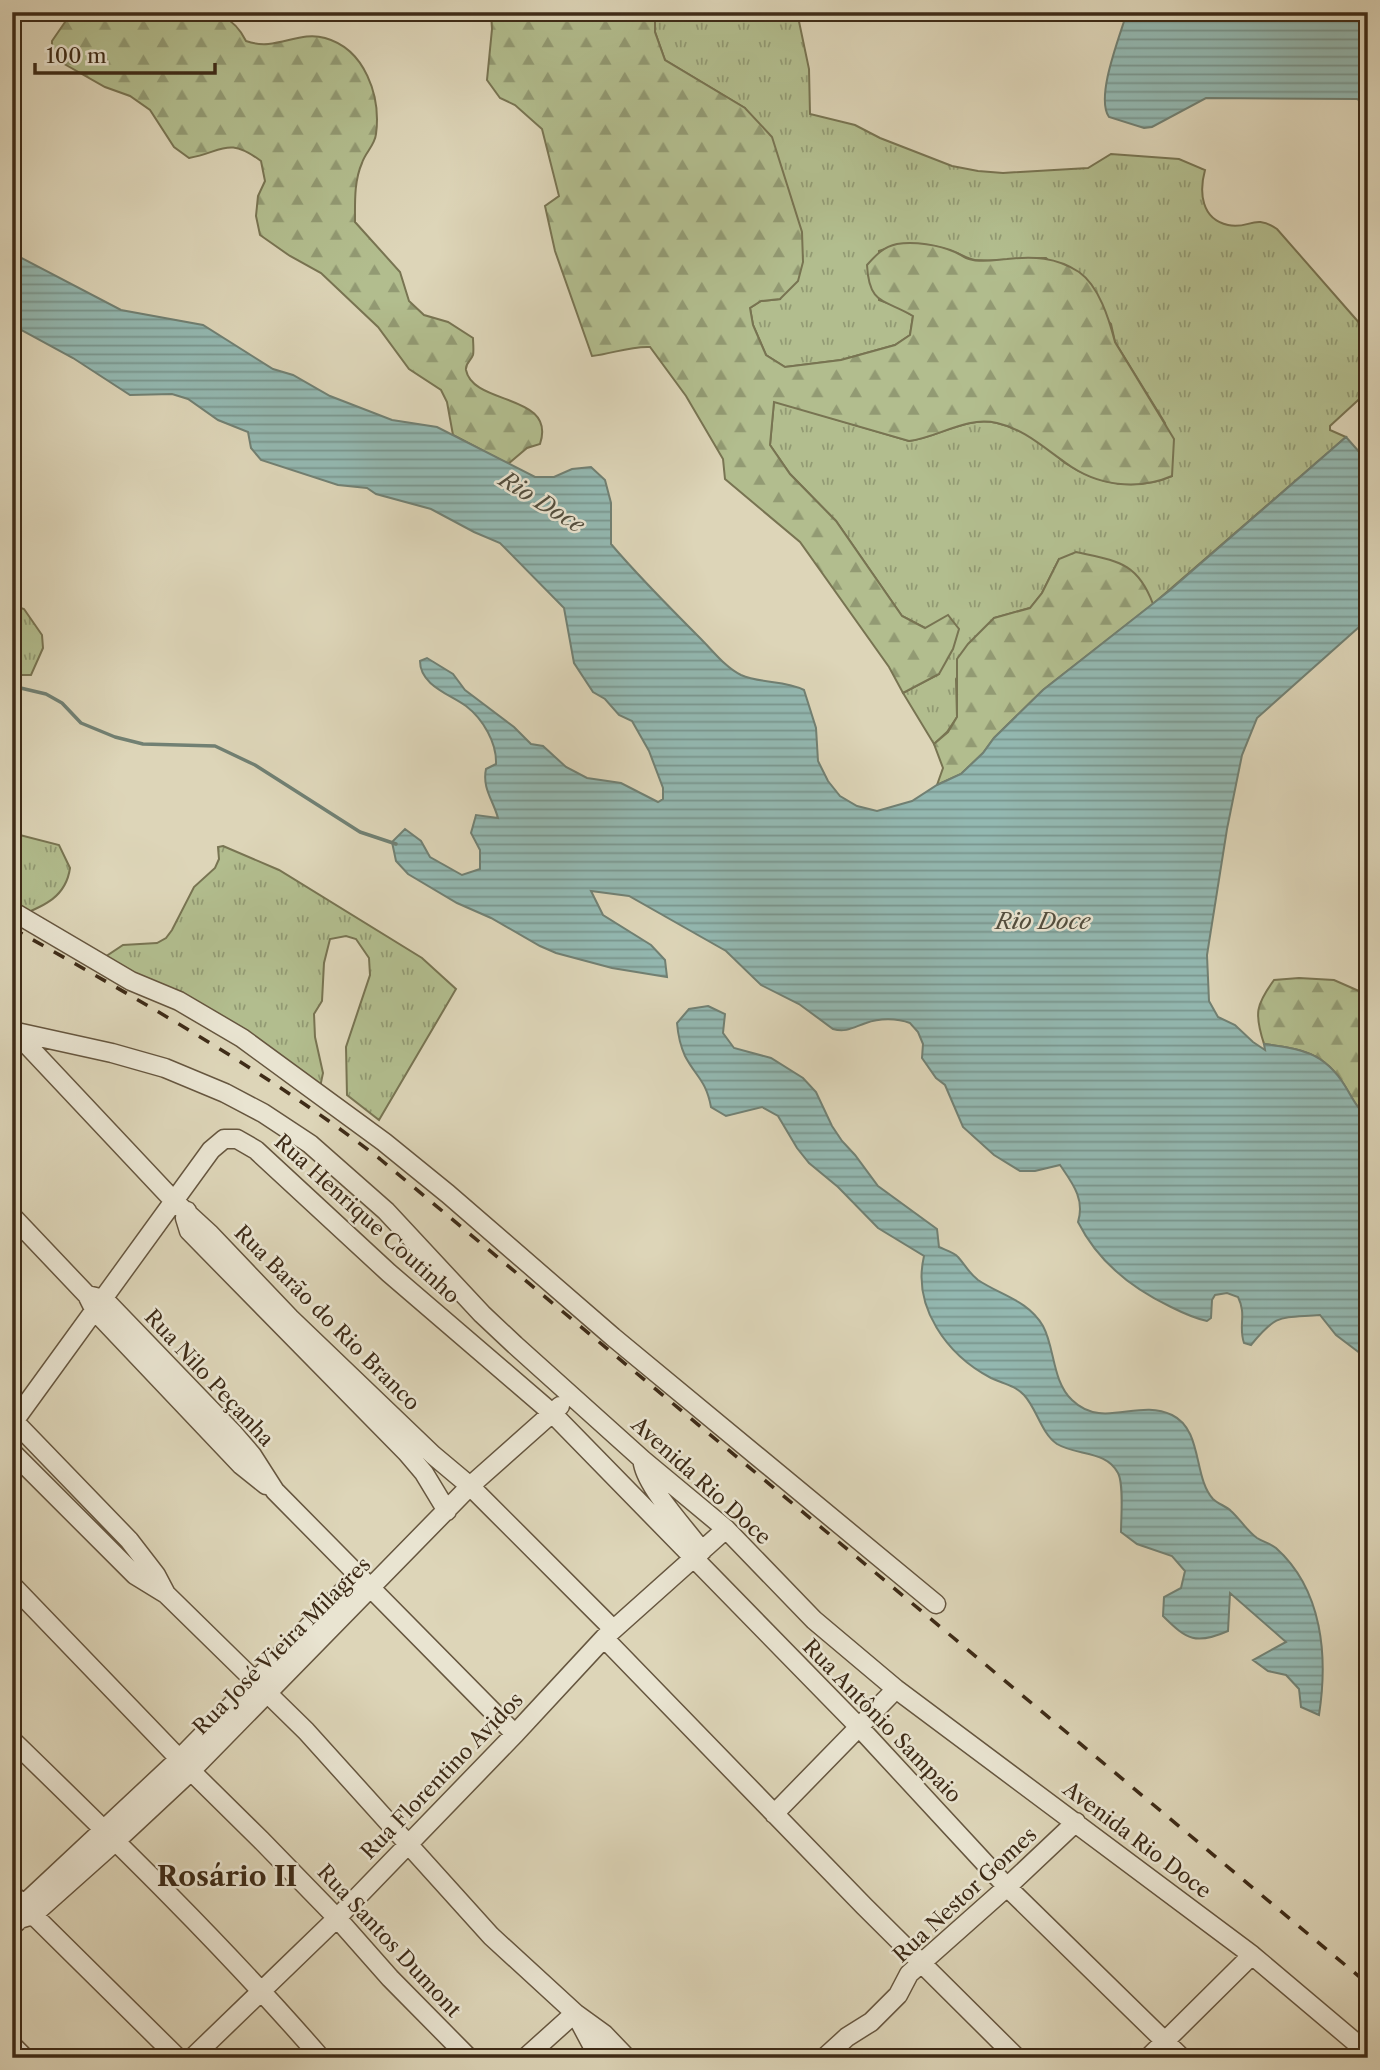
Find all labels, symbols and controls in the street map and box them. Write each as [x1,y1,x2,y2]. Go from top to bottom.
scale bar [35,32,215,76]
text: 100 m [46,43,107,68]
water label: Rio Doce [493,464,590,539]
water label: Rio Doce [994,907,1091,935]
street label: Rua Henrique Coutinho [270,1129,465,1308]
street label: Rua Barão do Rio Branco [230,1220,425,1415]
street label: Rua Nilo Peçanha [140,1304,280,1452]
street label: Avenida Rio Doce [626,1411,776,1550]
street label: Rua José Vieira Milagres [188,1552,376,1740]
street label: Rua Antônio Sampaio [798,1634,967,1807]
street label: Rua Florentino Avidos [355,1687,528,1864]
street label: Avenida Rio Doce [1058,1775,1216,1903]
street label: Rua Nestor Gomes [888,1822,1042,1968]
district label: Rosário II [157,1859,297,1893]
street label: Rua Santos Dumont [312,1859,467,2023]

